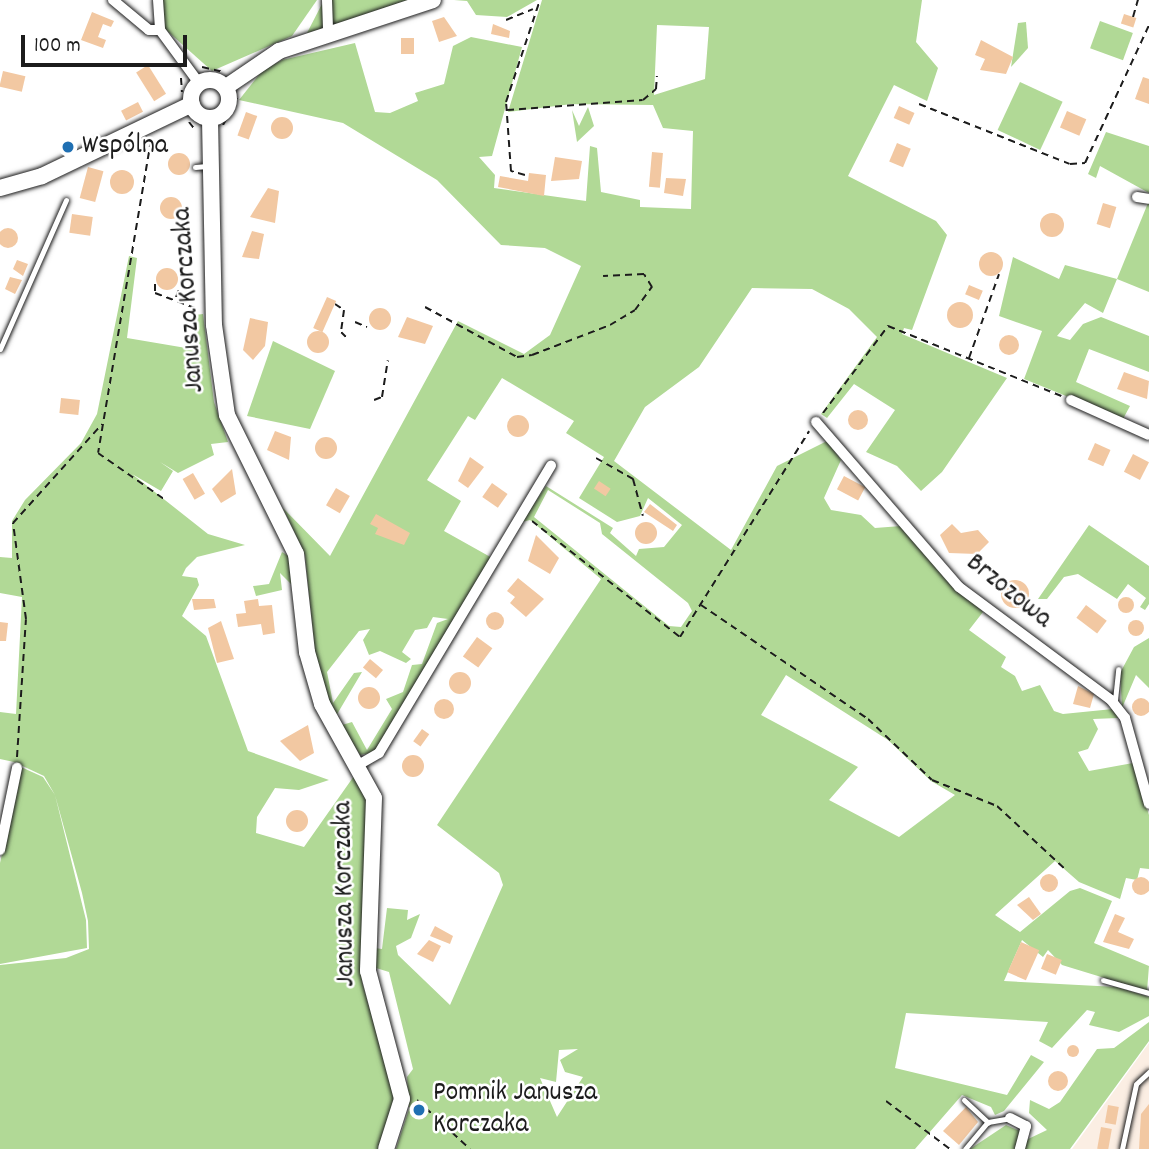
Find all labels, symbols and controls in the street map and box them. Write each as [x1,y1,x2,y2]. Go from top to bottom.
scale bar [24,21,191,65]
text: 100 m [34,32,81,62]
place label: Wspólna [82,130,168,164]
marker: Wspólna [60,139,76,155]
street label: Janusza Korczaka [167,206,213,394]
street label: Brzozowa [958,547,1058,637]
street label: Janusza Korczaka [328,801,364,987]
place label: Pomnik Janusza Korczaka [433,1077,597,1143]
marker: Pomnik Janusza Korczaka [411,1102,427,1118]

